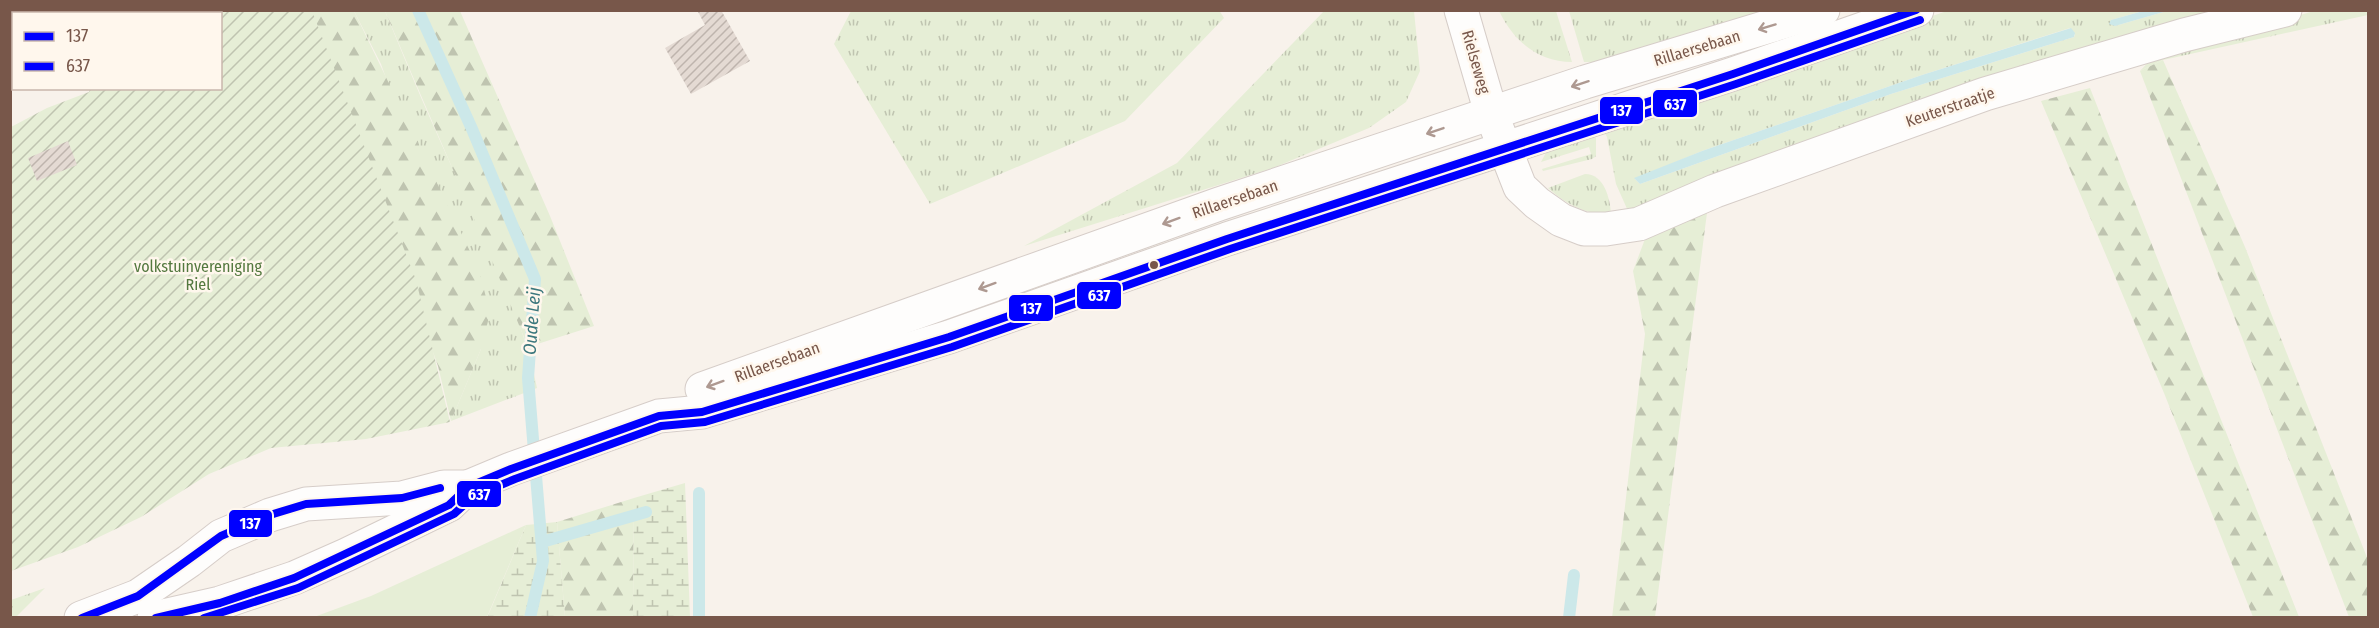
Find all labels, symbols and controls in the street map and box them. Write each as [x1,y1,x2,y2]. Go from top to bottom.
legend [12,12,222,90]
one-way arrow [1757,22,1776,33]
text: 137 [66,25,88,47]
street label: Rillaersebaan [1651,26,1743,70]
street label: Rielseweg [1458,28,1494,97]
text: 637 [66,55,90,77]
one-way arrow [1571,79,1590,90]
street label: Keuterstraatje [1903,83,1997,131]
line badge: 637 [1652,89,1698,118]
text: 637 [1664,95,1686,114]
line badge: 137 [1599,96,1644,125]
text: 137 [1610,101,1632,120]
one-way arrow [1426,127,1445,138]
street label: Rillaersebaan [1190,175,1280,223]
one-way arrow [1162,217,1181,228]
park label: volkstuinvereniging Riel [134,257,262,294]
unlabelled marker [1148,259,1160,271]
line badge: 637 [1076,281,1122,310]
one-way arrow [978,282,997,293]
water label: Oude Leij [519,286,545,356]
text: 637 [1088,286,1110,305]
line badge: 137 [1008,294,1054,322]
text: 137 [1020,299,1042,318]
street label: Rillaersebaan [732,338,822,386]
one-way arrow [706,380,725,391]
line badge: 637 [456,480,502,508]
text: 637 [468,485,490,504]
line badge: 137 [228,509,273,538]
text: 137 [239,514,261,533]

